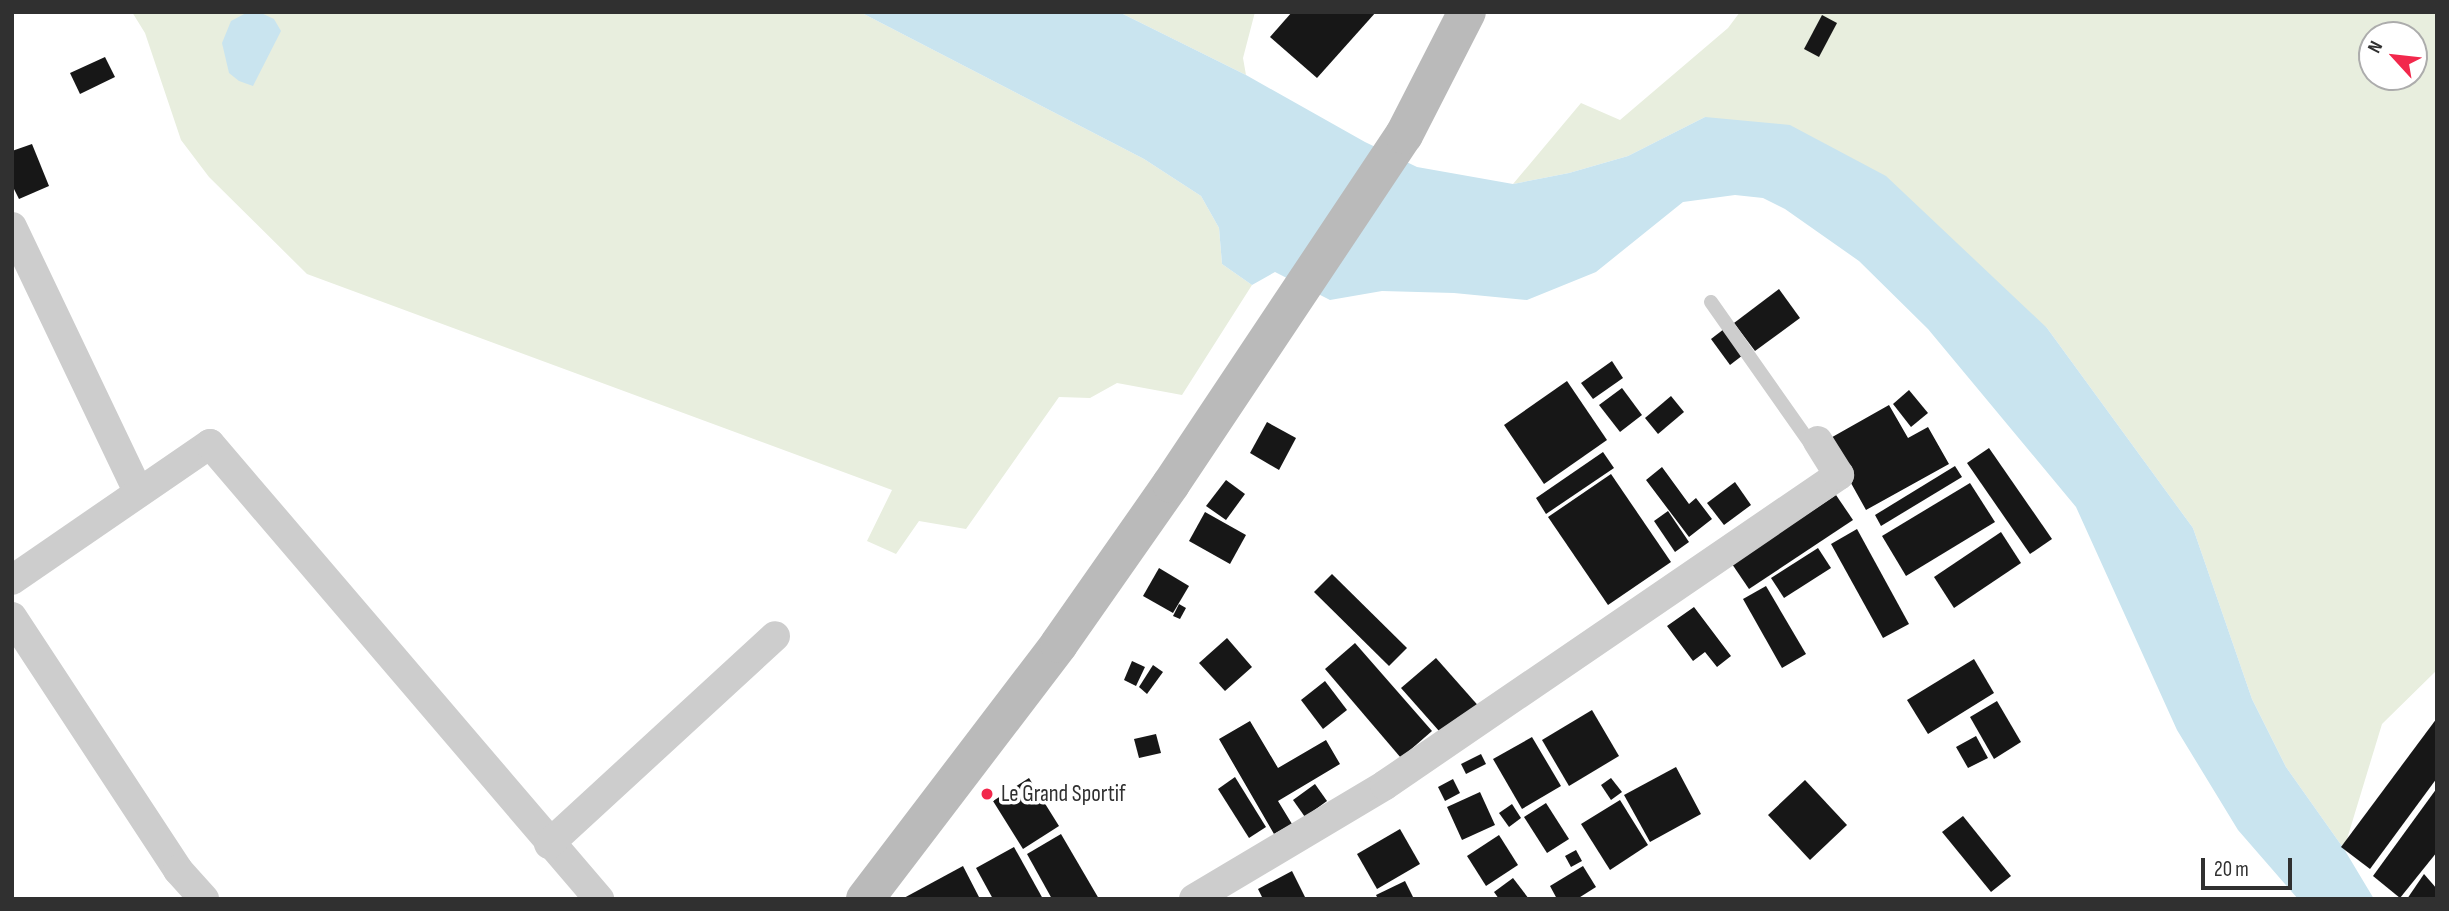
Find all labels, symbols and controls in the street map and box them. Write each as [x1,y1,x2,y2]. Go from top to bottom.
north arrow [2358,21,2428,91]
text: N [2363,37,2388,57]
place label: Le Grand Sportif [1001,780,1126,808]
marker: Le Grand Sportif [979,786,995,802]
scale bar [2204,844,2295,888]
text: 20 m [2214,857,2249,882]

